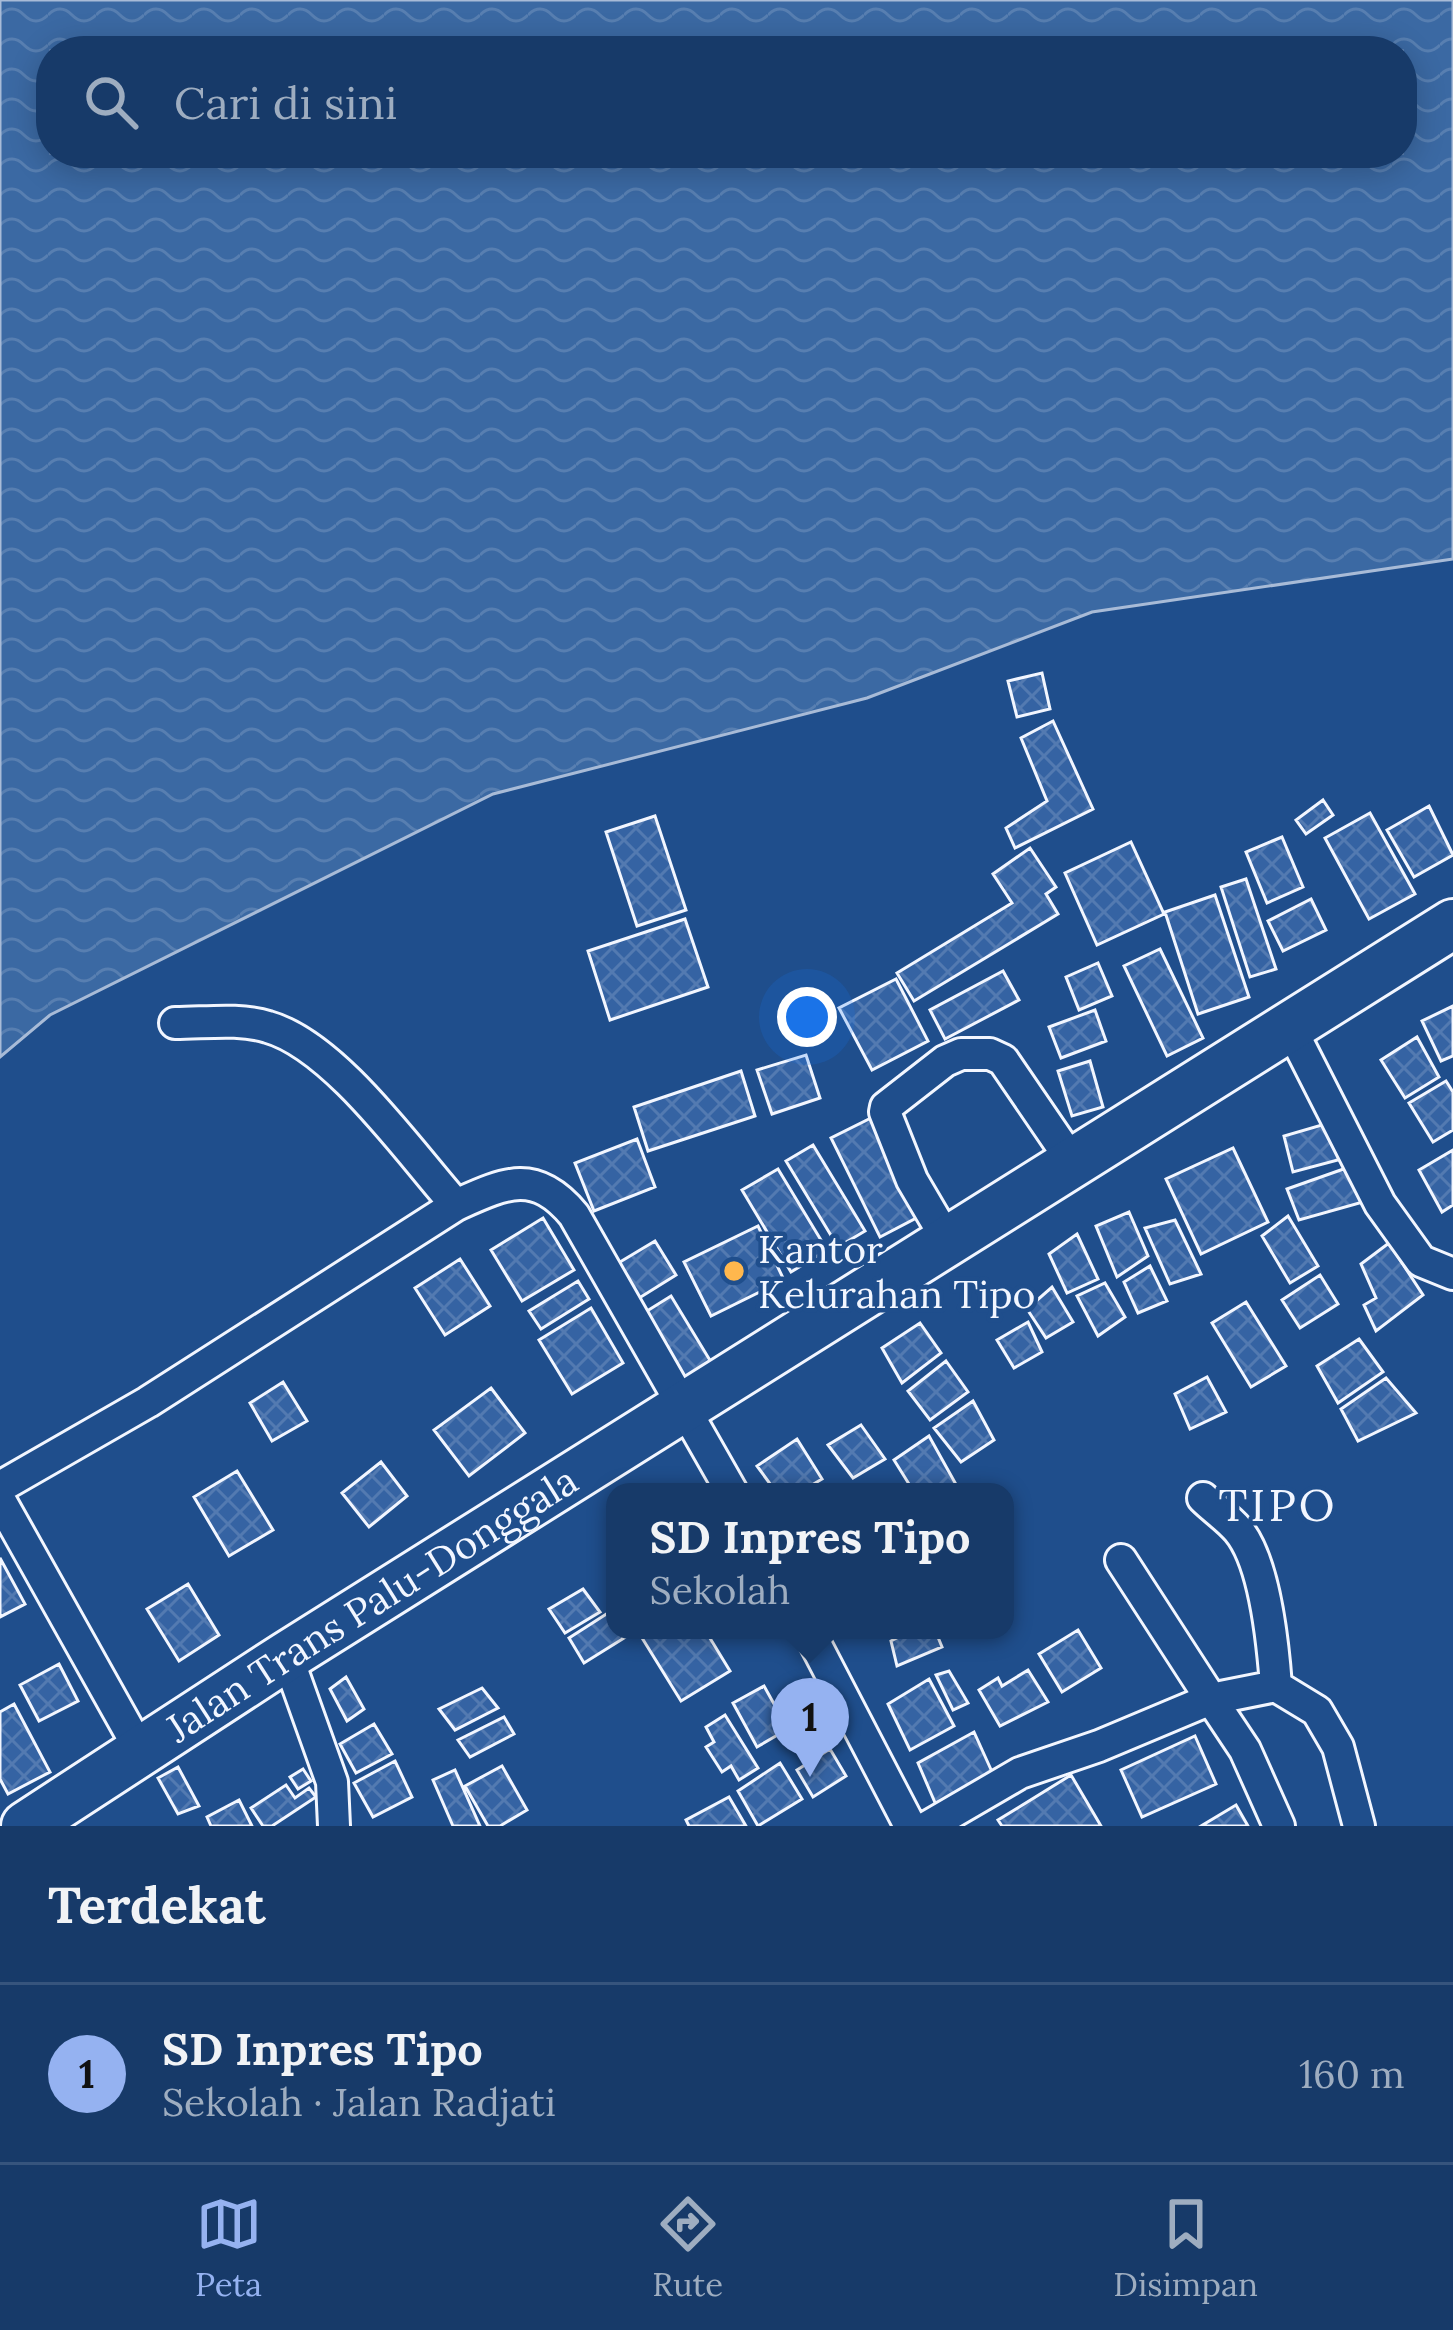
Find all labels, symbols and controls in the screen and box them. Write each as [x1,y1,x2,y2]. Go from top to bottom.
search box [36,36,1417,168]
icon: search [78,69,144,135]
text: Cari di sini [174,74,397,131]
your location [777,987,837,1047]
place label: Kantor Kelurahan Tipo [758,1224,1035,1319]
marker: Kantor Kelurahan Tipo [721,1258,747,1284]
street label: Jalan Trans Palu-Donggala [156,1455,587,1753]
district label: TIPO [1219,1476,1337,1533]
popup [606,1483,1014,1639]
text: SD Inpres Tipo [650,1508,970,1565]
text: Sekolah [650,1565,790,1615]
pin: 1 [771,1678,849,1777]
text: Terdekat [48,1872,266,1937]
text: SD Inpres Tipo [162,2020,483,2077]
text: 1 [79,2049,95,2099]
text: 160 m [1299,2049,1405,2099]
text: Sekolah · Jalan Radjati [162,2077,556,2127]
tab: Peta [195,2191,262,2305]
tab: Rute [652,2191,723,2305]
tab: Disimpan [1113,2191,1258,2305]

